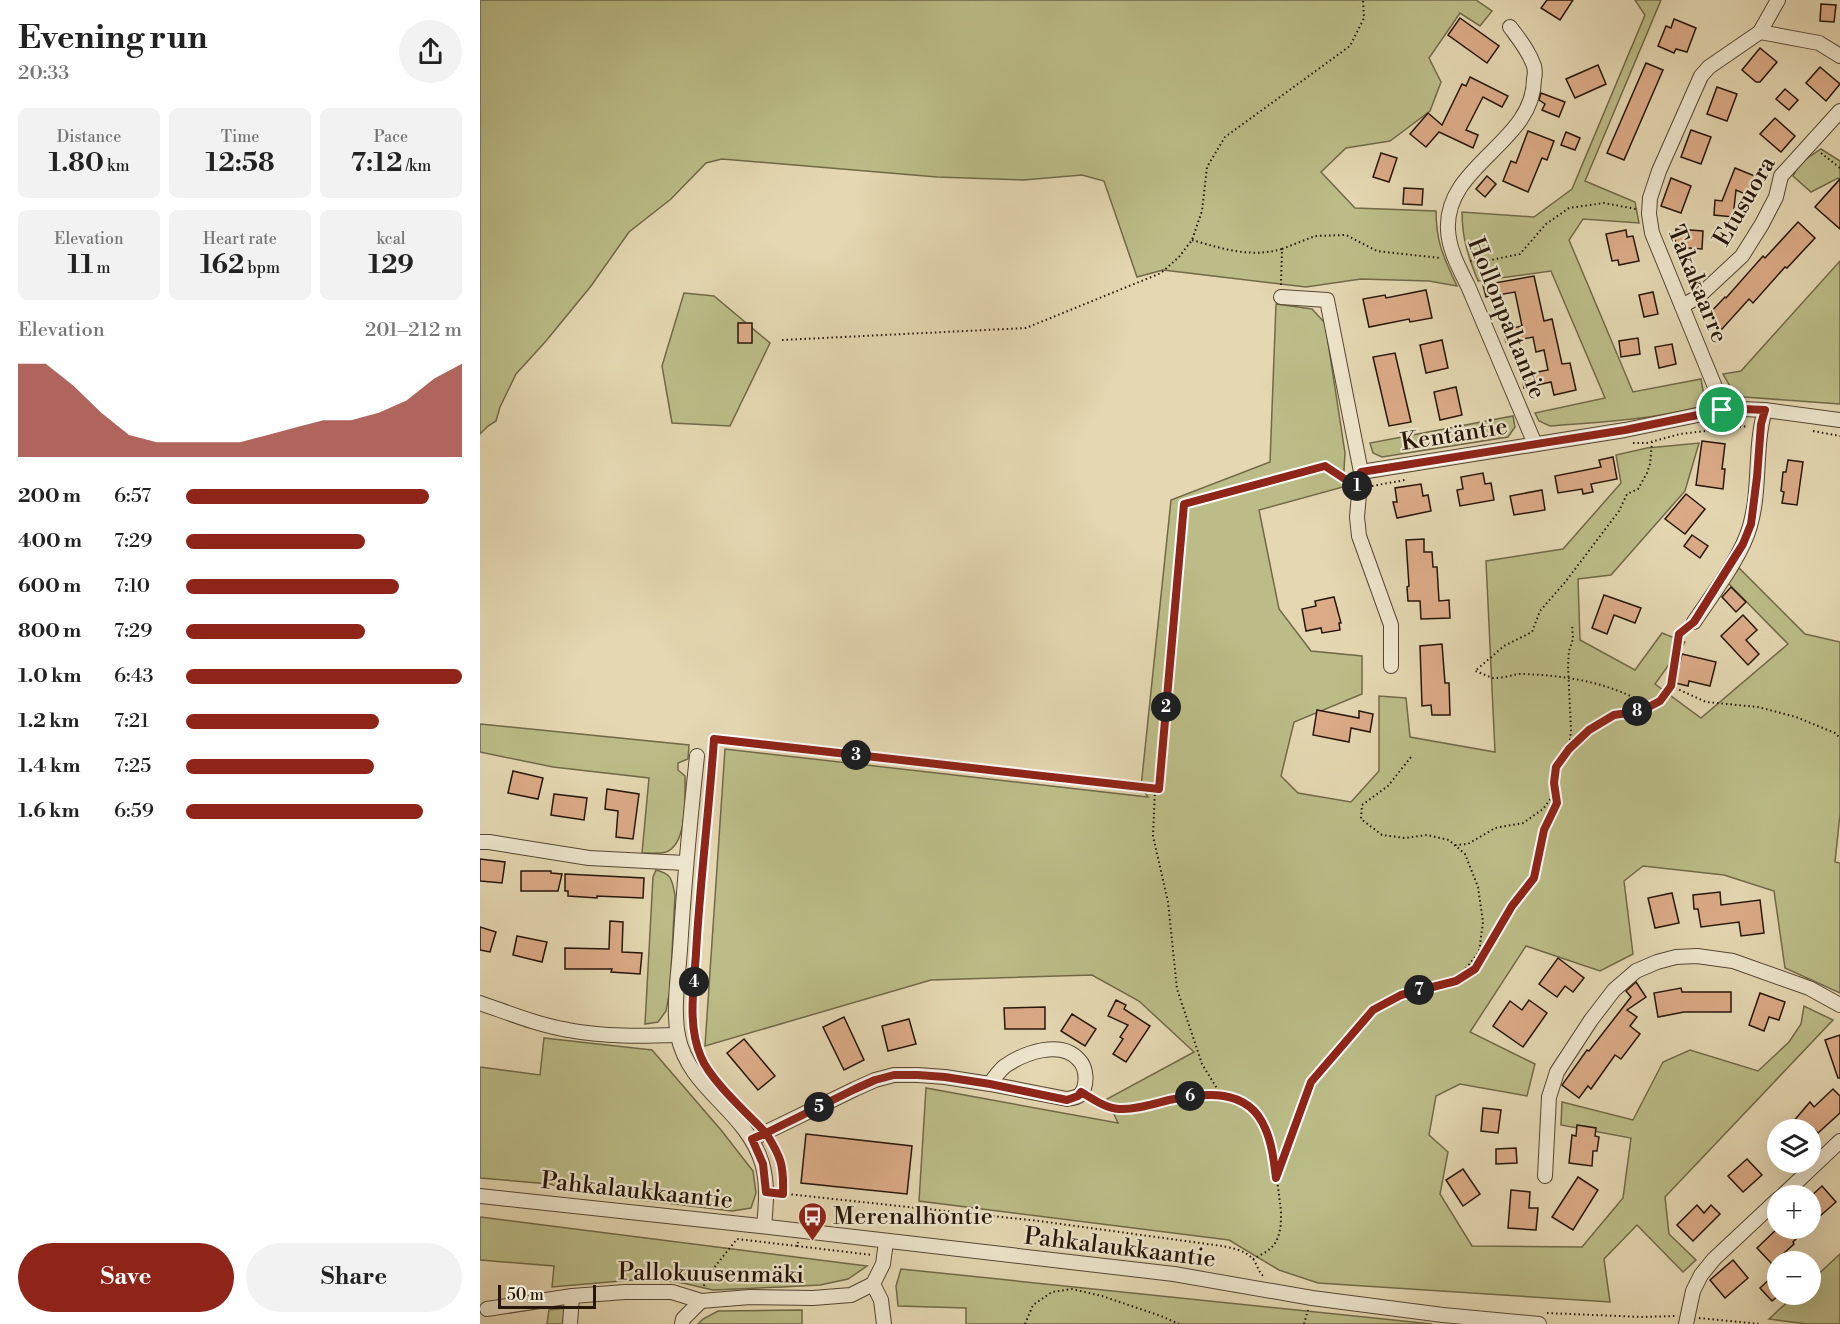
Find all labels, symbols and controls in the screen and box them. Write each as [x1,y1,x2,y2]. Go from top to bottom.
text: Evening run [18,18,207,59]
button: share [399,20,462,83]
text: 20:33 [18,61,69,86]
text: Distance [57,127,121,147]
text: Time [221,127,259,147]
text: Pace [374,127,408,147]
text: 1.80 [49,147,104,179]
text: 12:58 [205,147,275,179]
text: 7:12 [351,147,402,179]
street label: Etusuora [1707,150,1783,252]
text: km [104,156,129,176]
text: /km [402,156,431,176]
street label: Takakaarre [1660,221,1734,347]
text: Elevation [54,229,124,249]
text: Heart rate [203,229,277,249]
text: kcal [376,229,406,249]
street label: Hollonpaltantie [1460,233,1552,404]
text: 11 [67,249,93,281]
text: 162 [200,249,244,281]
text: 129 [368,249,414,281]
text: m [93,258,111,278]
text: bpm [244,258,280,278]
text: Elevation [18,318,105,343]
text: 201–212 m [365,318,462,343]
pin [1696,384,1747,435]
icon: arrive [1705,393,1738,426]
street label: Kentäntie [1399,412,1510,458]
pin: 1 [1342,471,1372,501]
text: 1 [1353,476,1361,496]
text: 200 m [18,484,81,509]
text: 6:57 [114,484,151,509]
text: 400 m [18,529,82,554]
text: 7:29 [114,529,152,554]
text: 600 m [18,574,81,599]
text: 7:10 [114,574,150,599]
text: 800 m [18,619,81,644]
text: 7:29 [114,619,152,644]
text: 1.0 km [18,664,82,689]
text: 6:43 [114,664,154,689]
pin: 2 [1151,692,1181,722]
pin: 8 [1622,696,1652,726]
text: 2 [1161,697,1171,717]
text: 8 [1632,701,1642,721]
text: 1.2 km [18,709,80,734]
text: 7:21 [114,709,149,734]
pin: 3 [841,740,871,770]
text: 3 [851,745,861,765]
text: 1.4 km [18,754,80,779]
text: 7:25 [114,754,151,779]
text: 1.6 km [18,799,80,824]
text: 6:59 [114,799,154,824]
pin: 4 [679,967,709,997]
text: 4 [689,972,699,992]
pin: 7 [1404,975,1434,1005]
text: 7 [1414,980,1424,1000]
pin: 6 [1175,1081,1205,1111]
text: 6 [1185,1086,1195,1106]
pin: 5 [804,1092,834,1122]
text: 5 [814,1097,824,1117]
map controls [1767,1119,1821,1305]
button: layers [1767,1119,1821,1173]
street label: Pahkalaukkaantie [539,1166,734,1216]
button: + [1767,1185,1821,1239]
bus stop icon: Merenalhontie [796,1200,828,1242]
place label: Merenalhontie [833,1202,993,1232]
street label: Pahkalaukkaantie [1022,1221,1217,1275]
button: Save [18,1243,234,1312]
button: Share [246,1243,462,1312]
button: − [1767,1251,1821,1305]
street label: Pallokuusenmäki [618,1257,804,1291]
scale bar [498,1282,596,1310]
text: 50 m [507,1285,544,1305]

